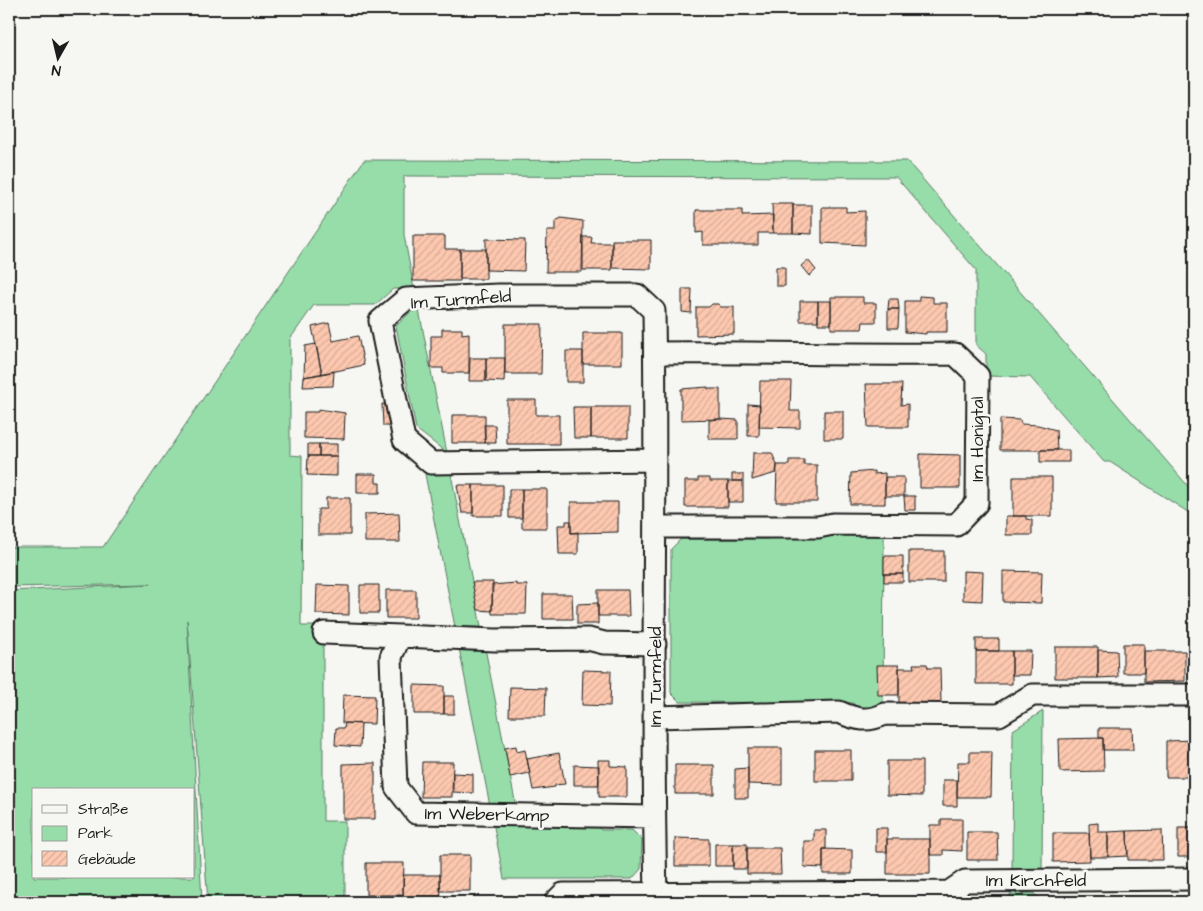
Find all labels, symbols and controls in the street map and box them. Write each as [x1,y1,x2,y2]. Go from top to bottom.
north arrow [32,32,82,82]
text: N [50,59,62,80]
street label: Im Turmfeld [410,284,512,315]
street label: Im Honigtal [965,396,991,482]
street label: Im Turmfeld [643,627,668,727]
legend [32,788,195,878]
text: Straße [78,799,128,820]
street label: Im Weberkamp [424,801,550,828]
text: Park [78,823,113,844]
text: Gebäude [78,849,136,870]
street label: Im Kirchfeld [986,868,1086,893]

